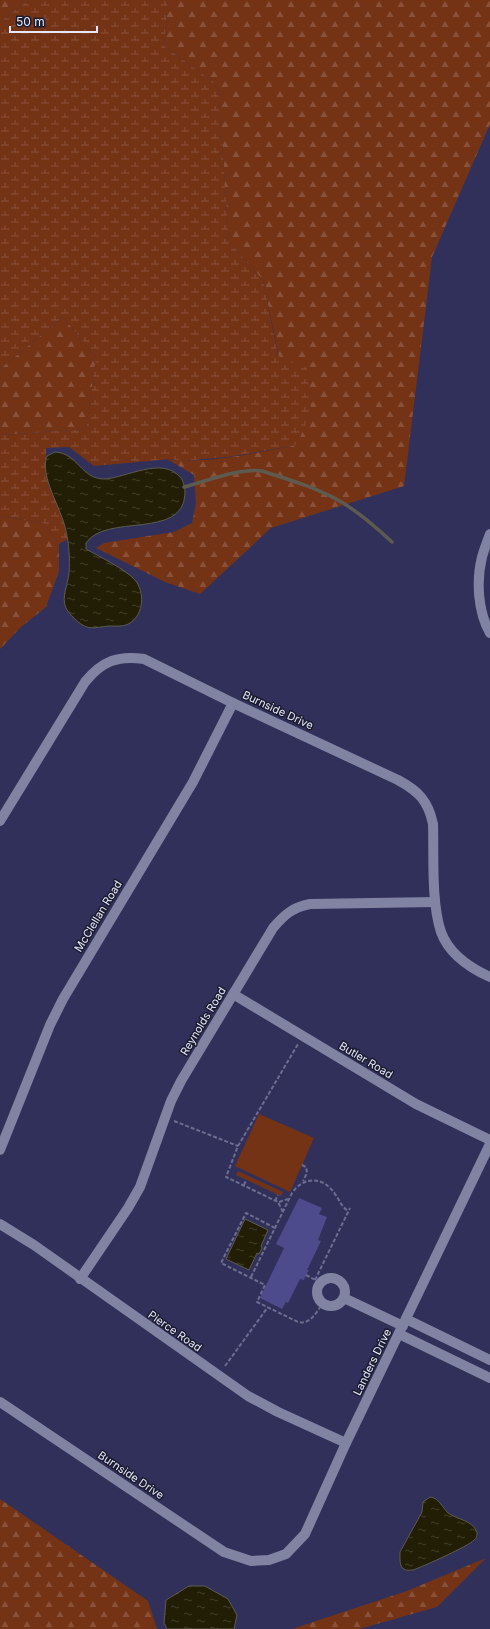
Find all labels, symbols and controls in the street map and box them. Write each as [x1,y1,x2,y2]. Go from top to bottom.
scale bar [10,8,97,34]
text: 50 m [16,14,45,29]
street label: Burnside Drive [240,687,316,733]
street label: McClellan Road [71,878,125,954]
street label: Reynolds Road [177,984,229,1058]
street label: Butler Road [337,1039,395,1081]
street label: Pierce Road [145,1307,205,1355]
street label: Landers Drive [350,1326,394,1398]
street label: Burnside Drive [95,1448,167,1502]

